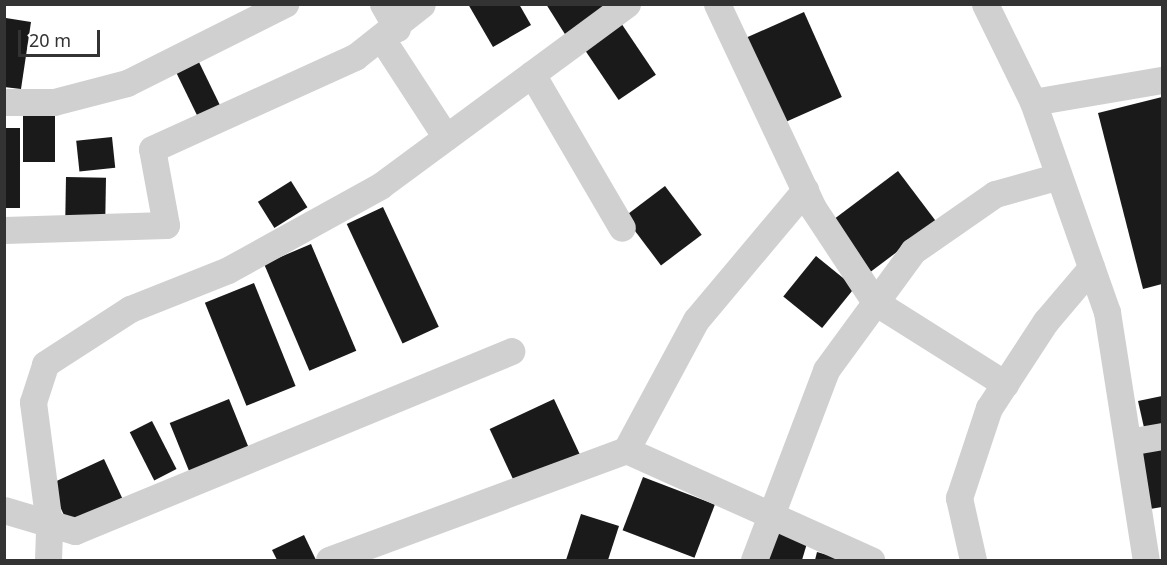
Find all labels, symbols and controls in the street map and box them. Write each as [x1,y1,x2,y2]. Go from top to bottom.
scale bar [21,18,104,56]
text: 20 m [29,28,71,52]

